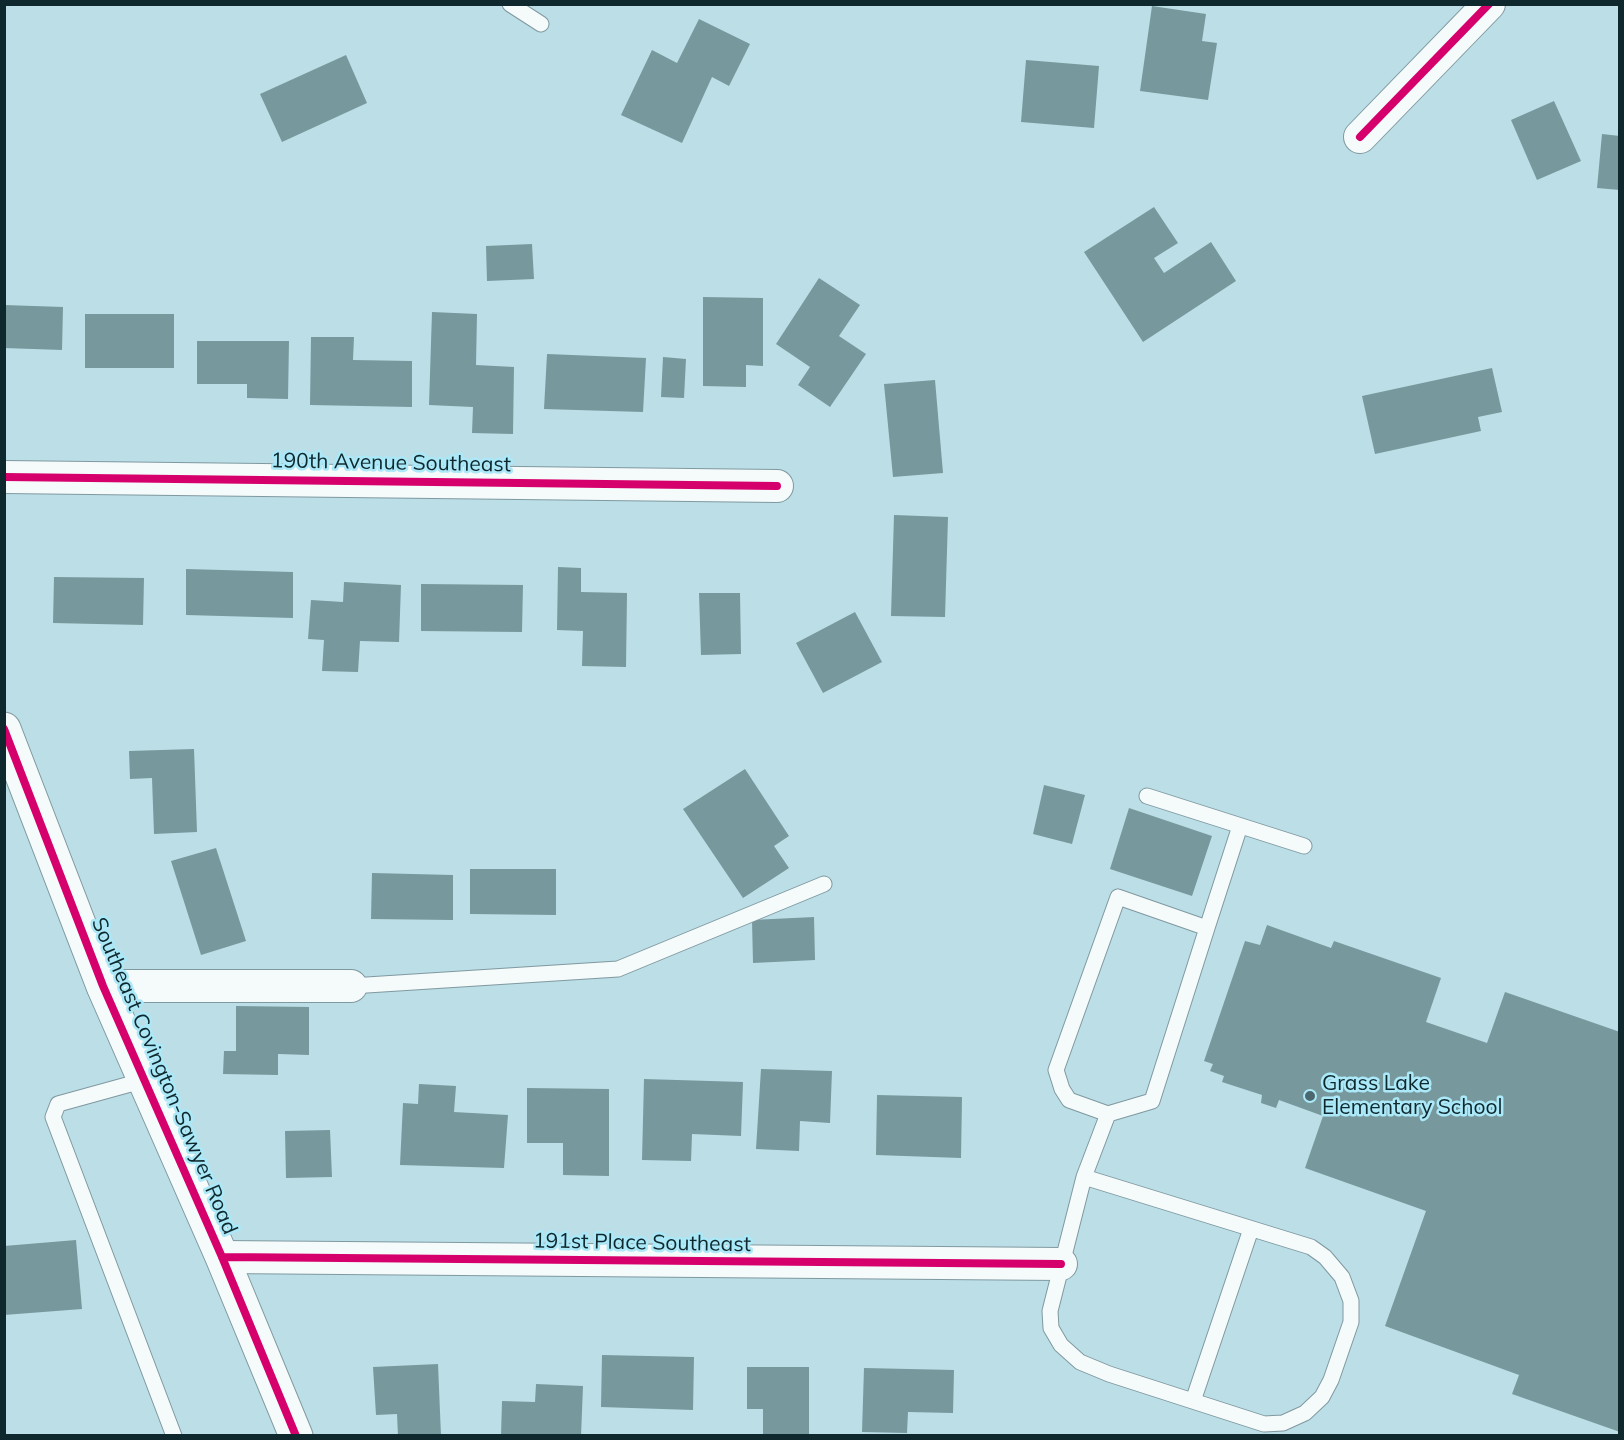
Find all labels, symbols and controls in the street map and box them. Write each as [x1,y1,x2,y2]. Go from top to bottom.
street label: 190th Avenue Southeast [271,448,511,478]
street label: Southeast Covington-Sawyer Road [86,914,242,1238]
place label: Grass Lake Elementary School [1322,1071,1503,1121]
marker: Grass Lake Elementary School [1303,1089,1317,1103]
street label: 191st Place Southeast [533,1229,751,1257]

